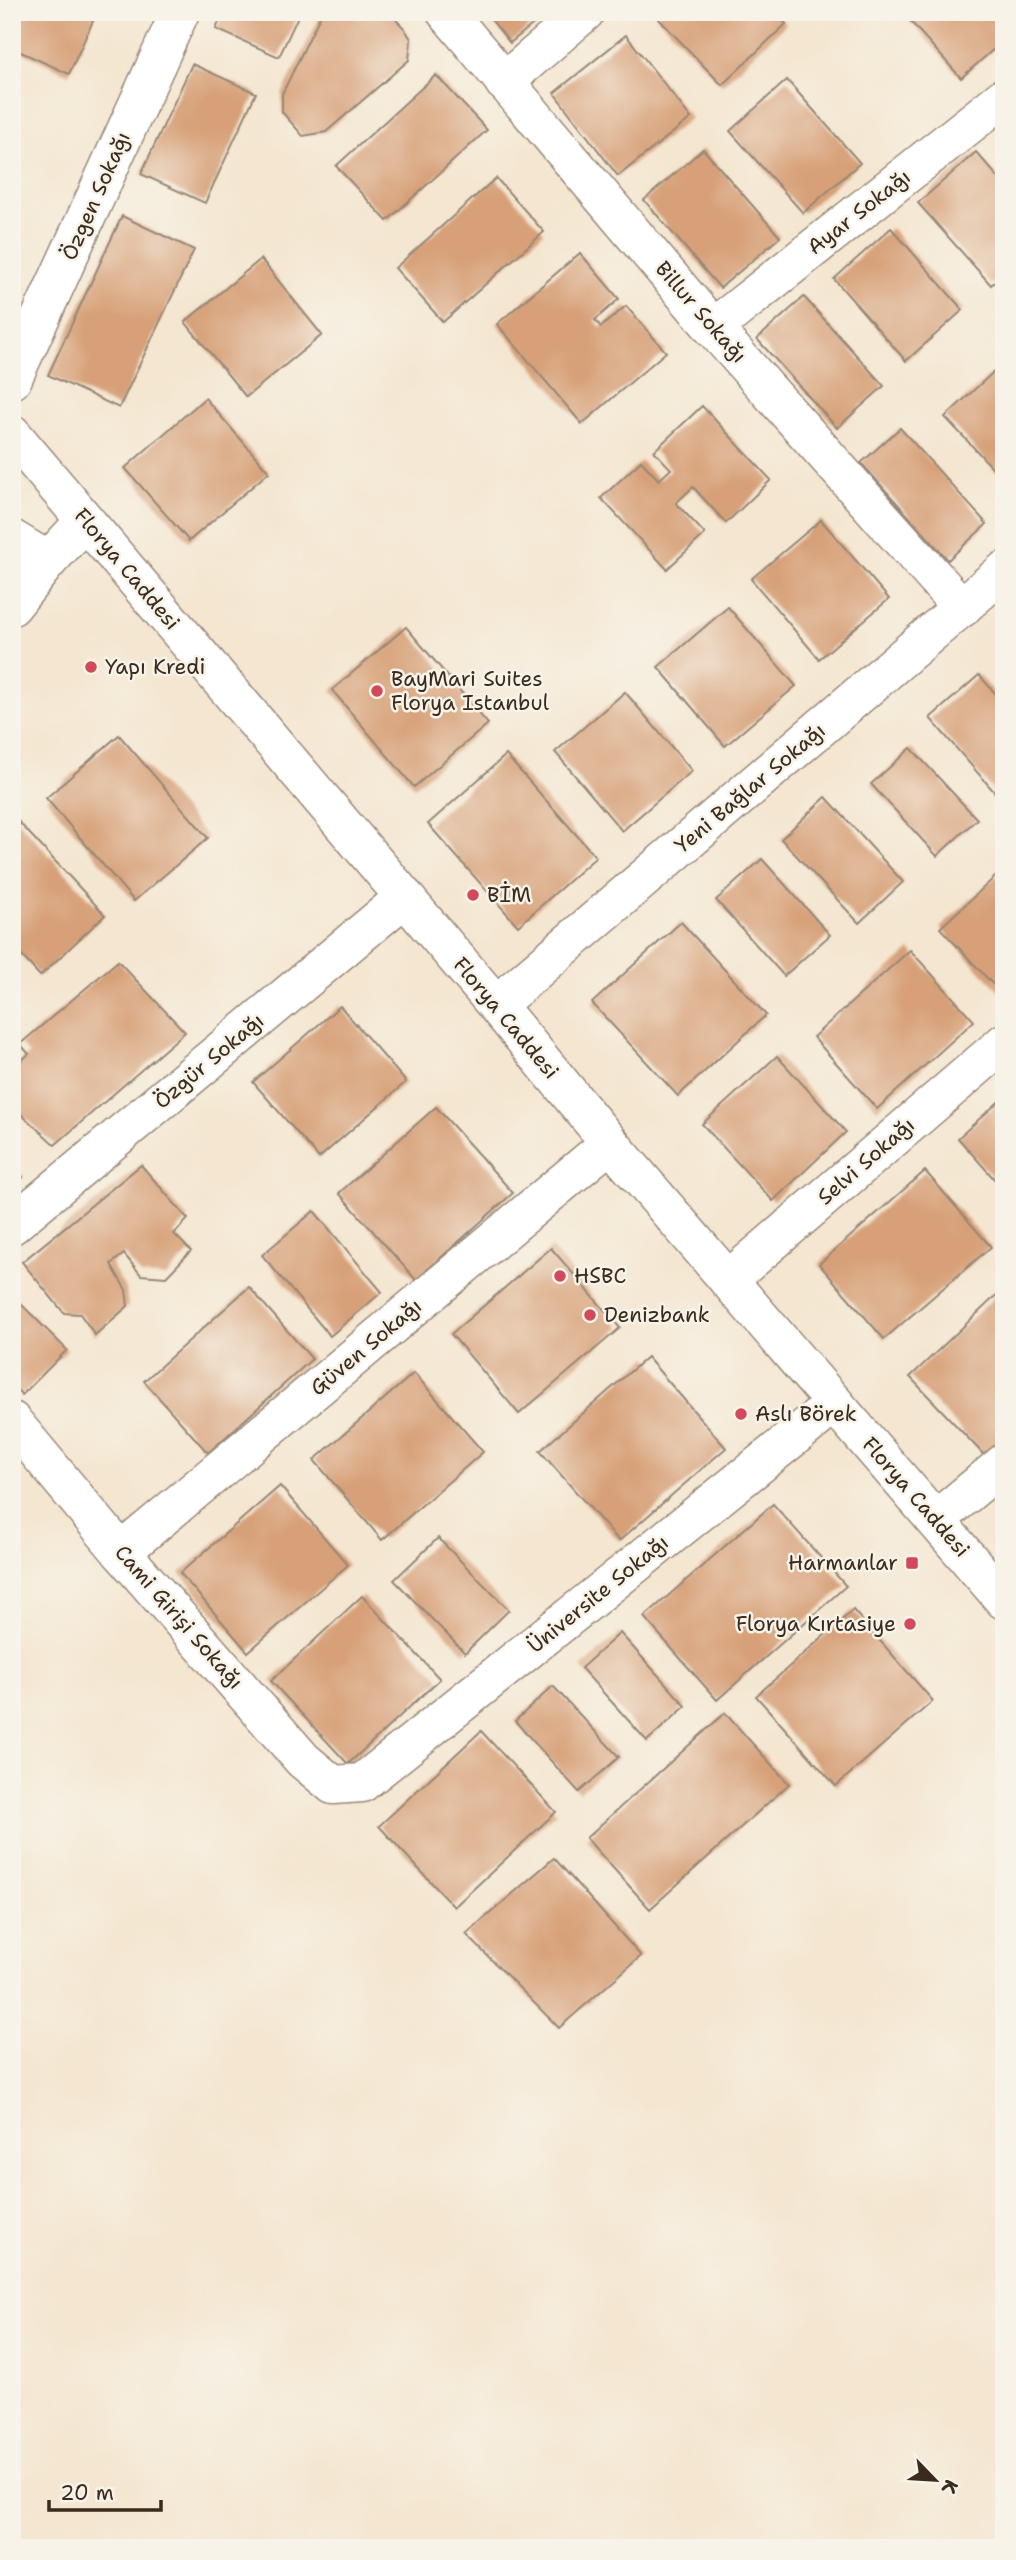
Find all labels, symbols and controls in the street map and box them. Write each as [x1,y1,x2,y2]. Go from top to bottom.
street label: Özgen Sokağı [55,127,137,265]
street label: Ayar Sokağı [802,163,916,261]
street label: Billur Sokağı [649,255,753,369]
street label: Florya Caddesi [68,502,186,636]
place label: Yapı Kredi [105,653,205,681]
marker: Yapı Kredi [83,659,99,675]
place label: BayMari Suites Florya Istanbul [391,665,550,717]
marker: BayMari Suites Florya Istanbul [369,683,385,699]
street label: Yeni Bağlar Sokağı [669,717,831,859]
place label: BİM [487,881,531,909]
marker: BİM [465,887,481,903]
street label: Florya Caddesi [447,951,565,1085]
street label: Özgür Sokağı [148,1007,270,1115]
street label: Selvi Sokağı [812,1111,920,1211]
place label: HSBC [574,1262,626,1290]
marker: HSBC [552,1268,568,1284]
street label: Güven Sokağı [304,1292,428,1402]
place label: Denizbank [604,1301,710,1329]
marker: Denizbank [582,1307,598,1323]
place label: Aslı Börek [755,1400,857,1428]
marker: Aslı Börek [733,1406,749,1422]
street label: Florya Caddesi [856,1431,976,1563]
street label: Üniversite Sokağı [522,1528,674,1660]
street label: Cami Girişi Sokağı [108,1539,250,1695]
place label: Harmanlar [788,1549,898,1577]
marker: Harmanlar [904,1555,920,1571]
place label: Florya Kırtasiye [736,1610,896,1638]
marker: Florya Kırtasiye [902,1616,918,1632]
north arrow [900,2444,970,2514]
scale bar [49,2469,161,2513]
text: K [936,2476,964,2498]
text: 20 m [60,2479,114,2507]

